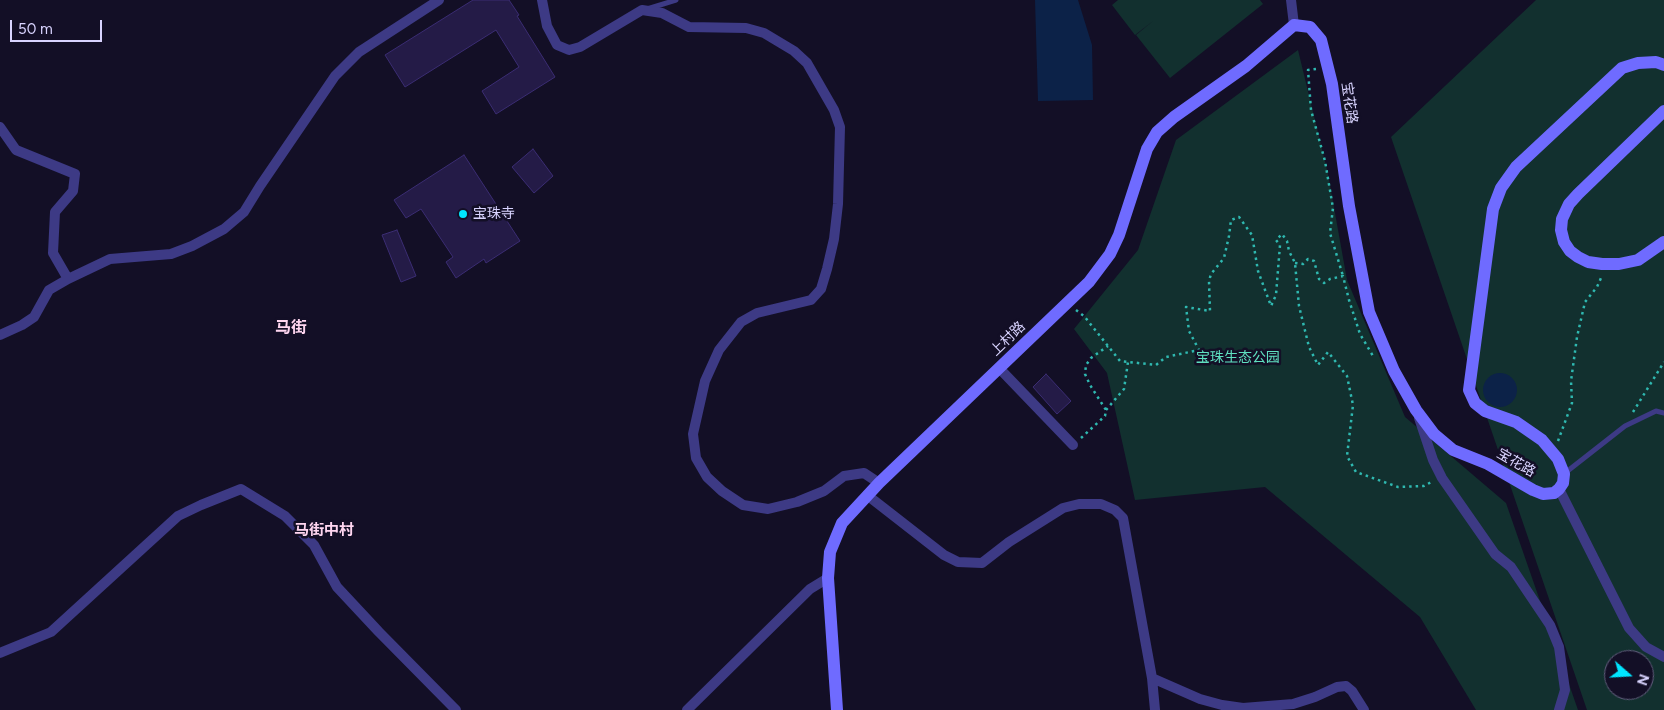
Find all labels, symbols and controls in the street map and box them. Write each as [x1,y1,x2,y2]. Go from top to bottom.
scale bar [12,10,105,42]
text: 50 m [18,20,53,38]
street label: 宝花路 [1338,81,1360,125]
place label: 宝珠寺 [473,206,515,222]
marker: 宝珠寺 [457,208,469,220]
district label: 马街 [275,318,307,338]
street label: 上村路 [987,318,1029,360]
park label: 宝珠生态公园 [1196,350,1280,366]
street label: 宝花路 [1494,445,1538,481]
district label: 马街中村 [294,522,354,540]
north arrow [1604,650,1654,700]
text: N [1633,672,1653,688]

